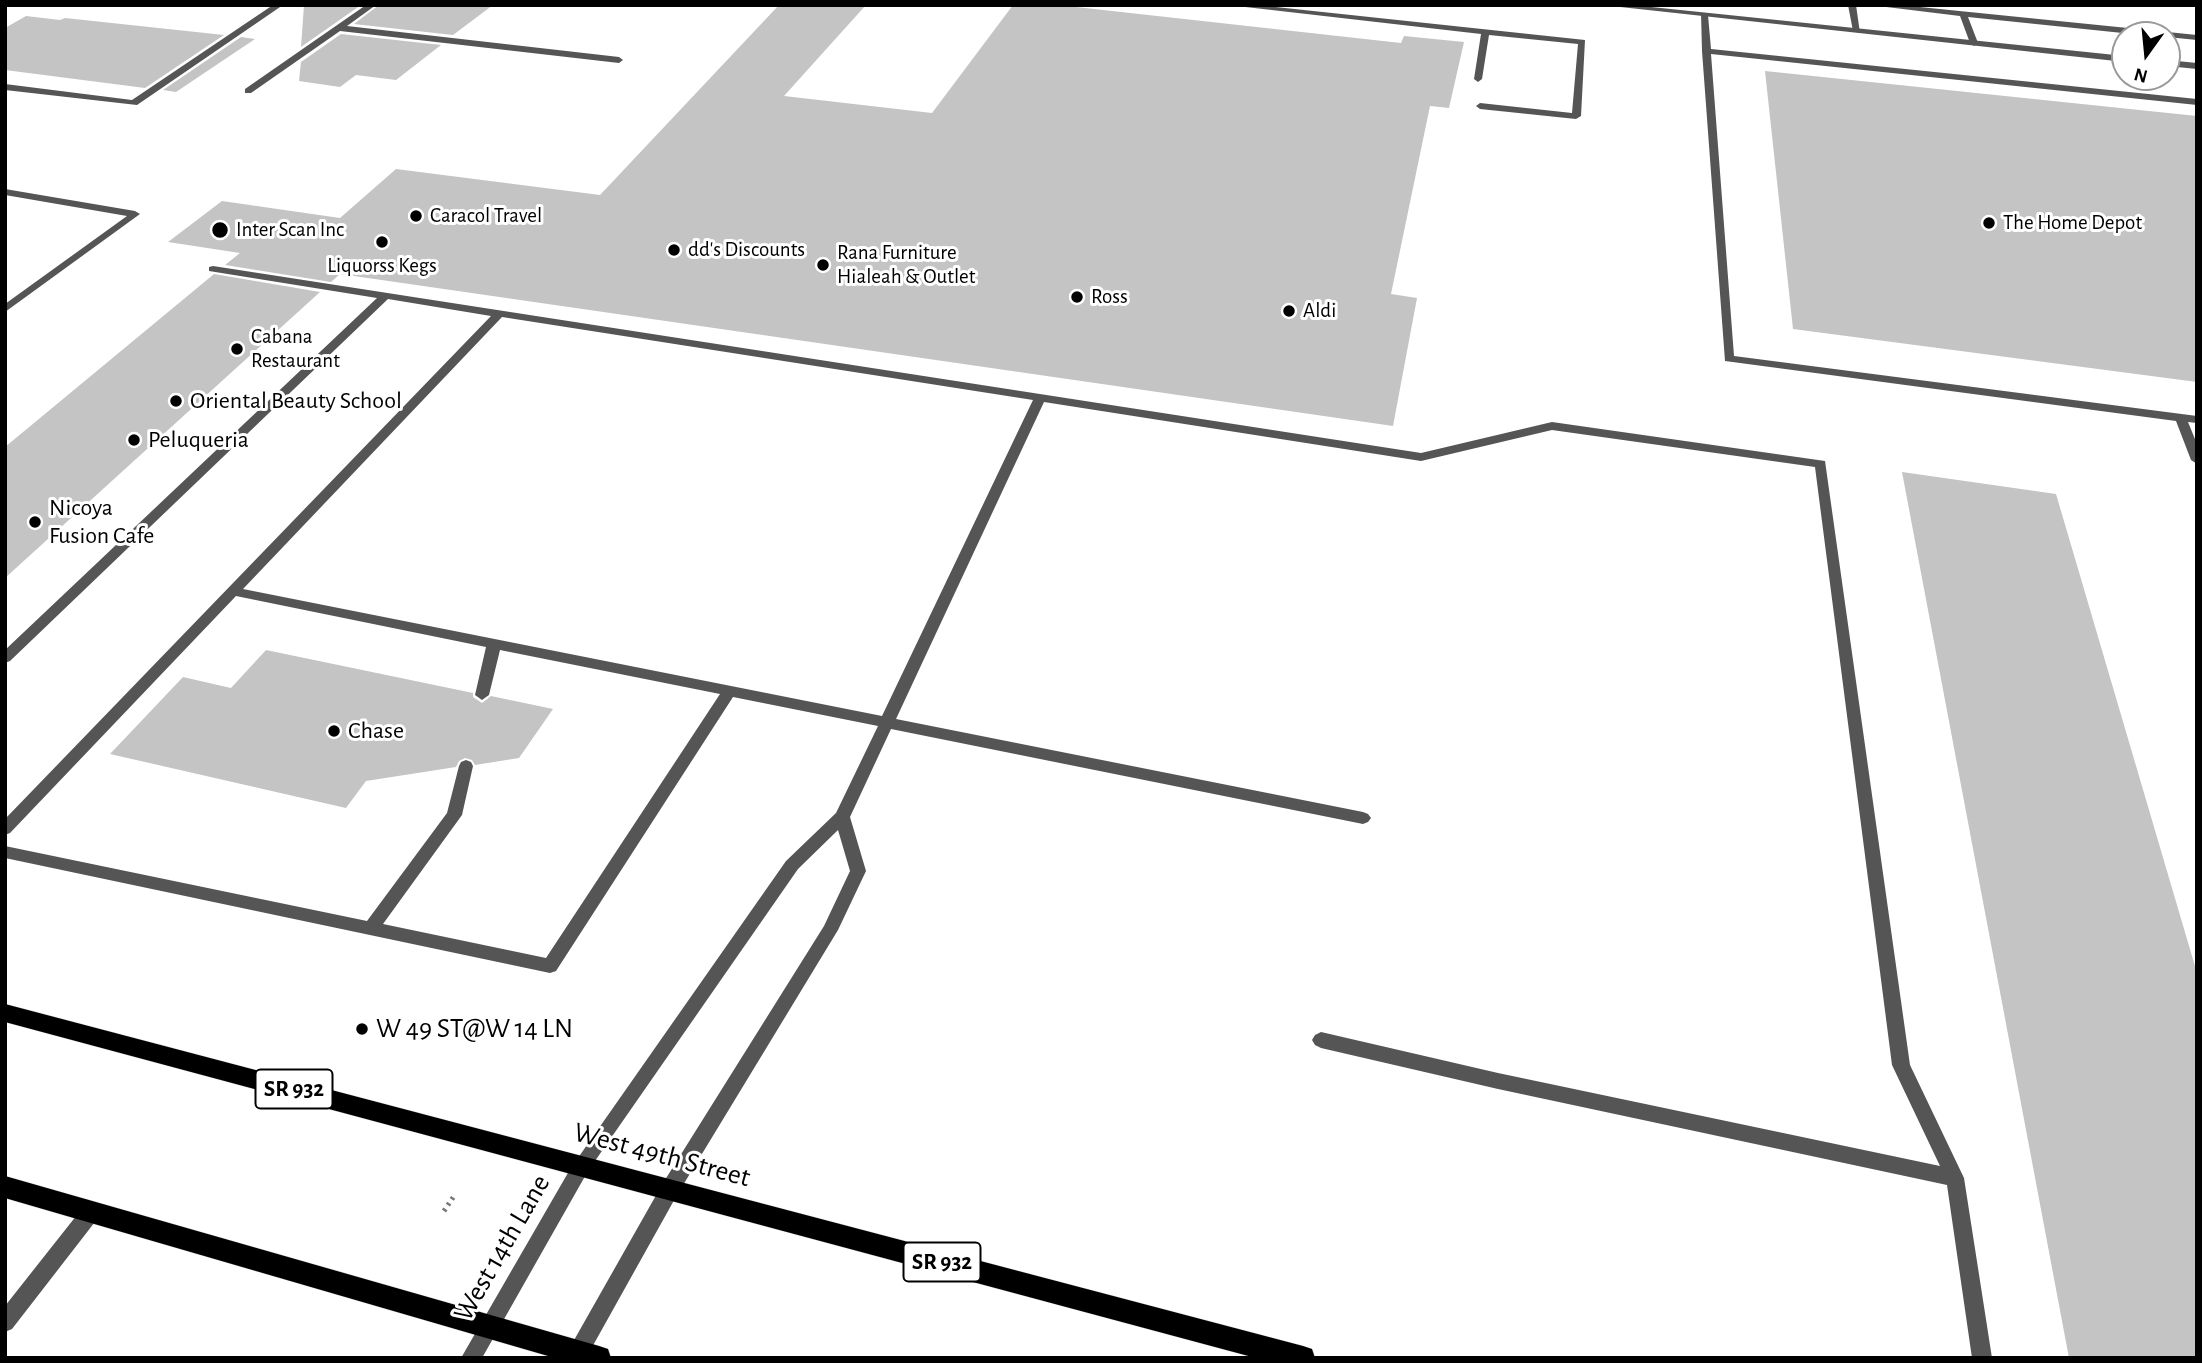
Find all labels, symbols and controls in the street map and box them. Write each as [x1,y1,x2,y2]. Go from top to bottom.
north arrow [2111,21,2181,91]
text: N [2132,64,2150,86]
place label: Caracol Travel [430,203,542,229]
marker: Caracol Travel [408,208,424,224]
place label: The Home Depot [2003,210,2142,236]
marker: The Home Depot [1981,215,1997,231]
place label: Inter Scan Inc [236,217,344,243]
marker: Inter Scan Inc [210,220,230,240]
marker: Liquorss Kegs [374,234,390,250]
place label: dd's Discounts [688,237,805,263]
place label: Rana Furniture Hialeah & Outlet [837,240,975,290]
marker: dd's Discounts [666,242,682,258]
place label: Liquorss Kegs [327,253,437,279]
marker: Rana Furniture Hialeah & Outlet [815,257,831,273]
place label: Ross [1091,284,1128,310]
marker: Ross [1069,289,1085,305]
place label: Aldi [1303,298,1336,324]
marker: Aldi [1281,303,1297,319]
place label: Cabana Restaurant [251,324,340,374]
marker: Cabana Restaurant [229,341,245,357]
place label: Oriental Beauty School [190,387,402,415]
marker: Oriental Beauty School [168,393,184,409]
place label: Peluqueria [148,426,249,454]
marker: Peluqueria [126,432,142,448]
place label: Nicoya Fusion Cafe [49,494,154,550]
marker: Nicoya Fusion Cafe [27,514,43,530]
place label: Chase [348,717,404,745]
marker: Chase [326,723,342,739]
place label: W 49 ST@W 14 LN [376,1012,573,1046]
marker: W 49 ST@W 14 LN [354,1021,370,1037]
road number: SR 932 [256,1070,332,1108]
street label: West 49th Street [570,1115,754,1195]
street label: West 14th Lane [447,1169,557,1327]
road number: SR 932 [904,1242,981,1282]

